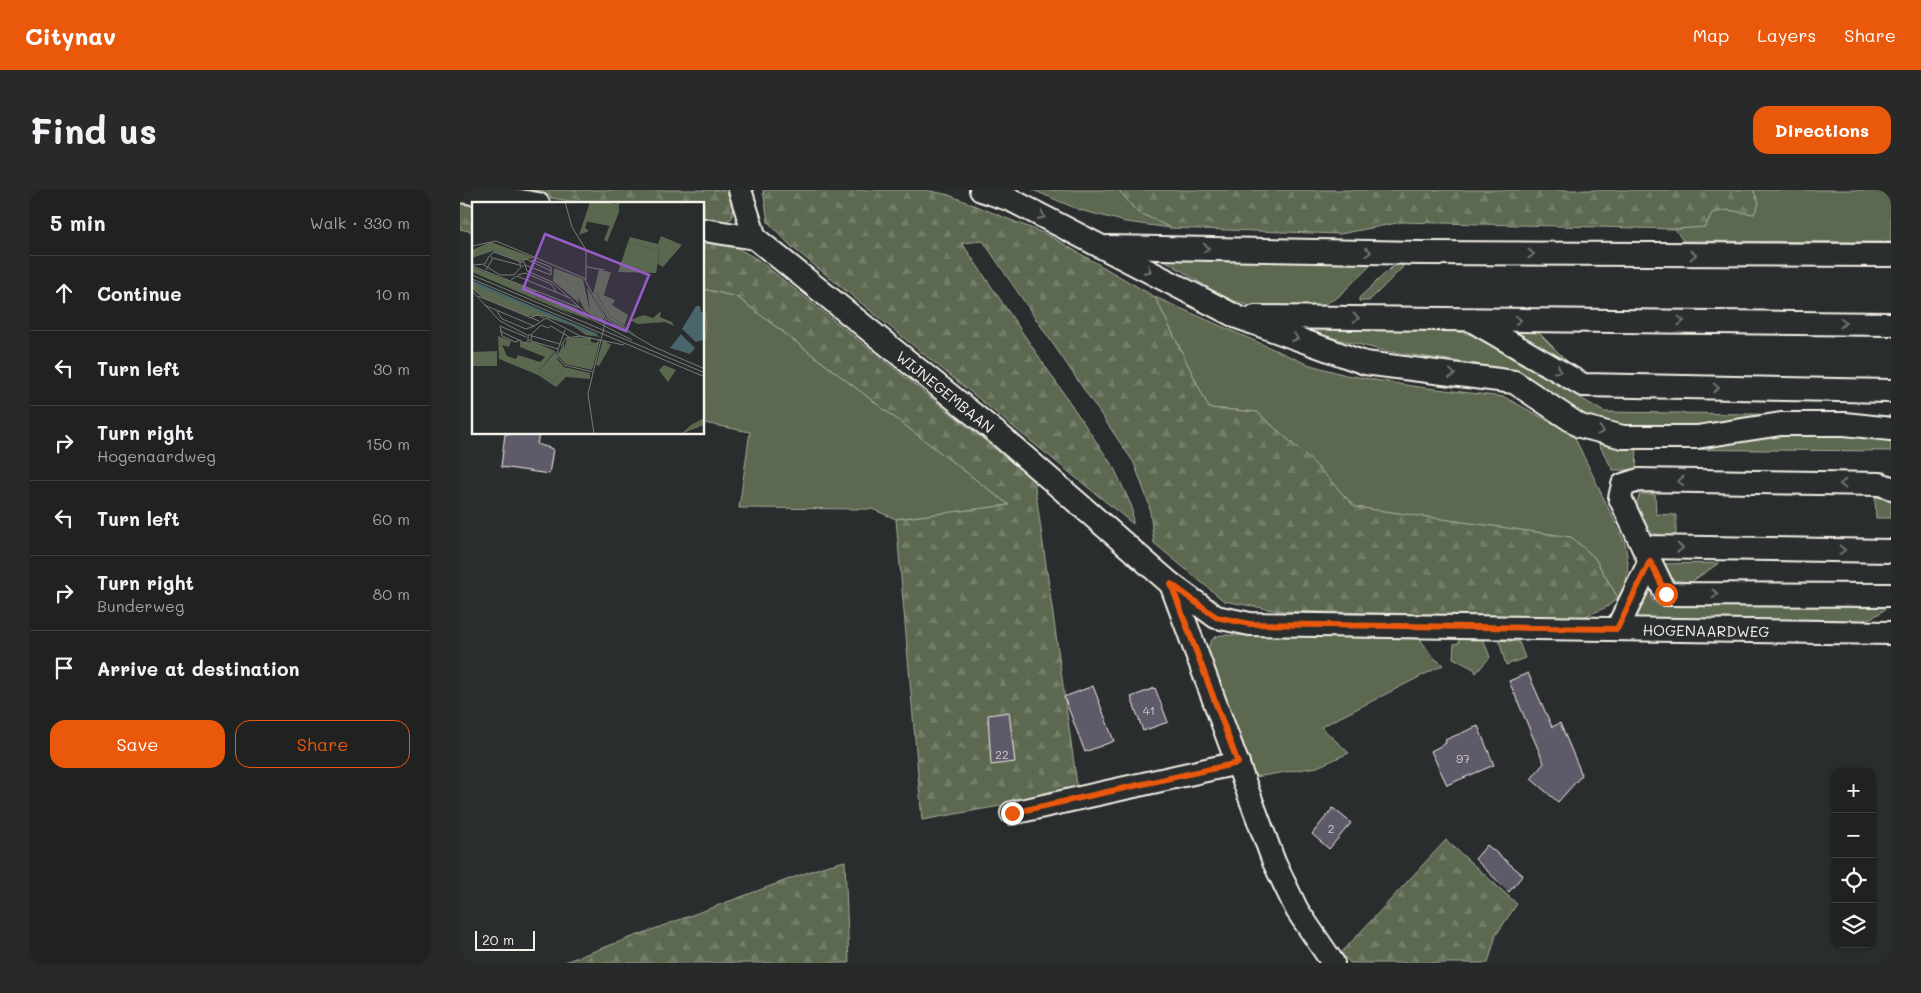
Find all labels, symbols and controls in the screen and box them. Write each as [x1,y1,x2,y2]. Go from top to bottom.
text: Citynav [25,20,116,51]
text: Map [1693,23,1729,47]
text: Layers [1757,23,1816,47]
text: Share [1844,23,1896,47]
button: Directions [1753,106,1891,154]
text: Find us [30,107,157,153]
inset map [472,202,705,435]
text: 5 min [50,209,106,236]
one-way arrow [1037,210,1046,220]
text: Walk · 330 m [310,212,410,233]
one-way arrow [1202,243,1210,254]
one-way arrow [1365,247,1373,258]
one-way arrow [1528,249,1535,259]
one-way arrow [1690,250,1698,260]
one-way arrow [1143,264,1152,274]
icon: ahead [50,279,78,307]
text: Continue [97,281,182,306]
text: 10 m [375,283,410,304]
one-way arrow [1352,313,1360,323]
one-way arrow [1514,315,1522,325]
one-way arrow [1677,316,1685,326]
one-way arrow [1840,318,1847,328]
one-way arrow [1290,332,1299,342]
street label: WIJNEGEMBAAN [892,346,999,437]
icon: left [50,354,78,382]
text: Turn left [97,356,180,381]
text: 30 m [373,358,410,379]
one-way arrow [1552,364,1561,374]
one-way arrow [1448,369,1457,379]
one-way arrow [1712,383,1720,393]
text: Turn right [97,420,194,445]
one-way arrow [1596,425,1605,436]
icon: right [50,429,78,457]
text: 150 m [366,433,410,454]
text: Hogenaardweg [97,445,216,466]
one-way arrow [1677,476,1684,486]
one-way arrow [1839,479,1847,489]
icon: left [50,504,78,532]
text: Turn left [97,506,180,531]
text: 60 m [373,508,410,529]
one-way arrow [1676,543,1684,553]
one-way arrow [1839,545,1847,555]
text: Turn right [97,570,194,595]
icon: right [50,579,78,607]
text: 80 m [373,583,410,604]
route start [1655,583,1678,606]
one-way arrow [1712,589,1719,599]
text: Bunderweg [97,595,184,616]
street label: HOGENAARDWEG [1642,620,1770,641]
icon: arrive [50,654,78,682]
text: Arrive at destination [97,656,300,681]
house number: 41 [1143,702,1155,718]
button: Save [50,720,225,768]
button: Share [235,720,410,768]
house number: 22 [995,746,1009,762]
house number: 97 [1456,750,1470,766]
map controls [1831,768,1876,948]
button: + [1831,768,1876,813]
route end [1001,802,1024,825]
button: − [1831,813,1876,858]
house number: 2 [1328,820,1334,836]
button: locate [1831,858,1876,903]
button: layers [1831,903,1876,948]
scale bar [475,928,535,951]
text: 20 m [482,930,514,949]

